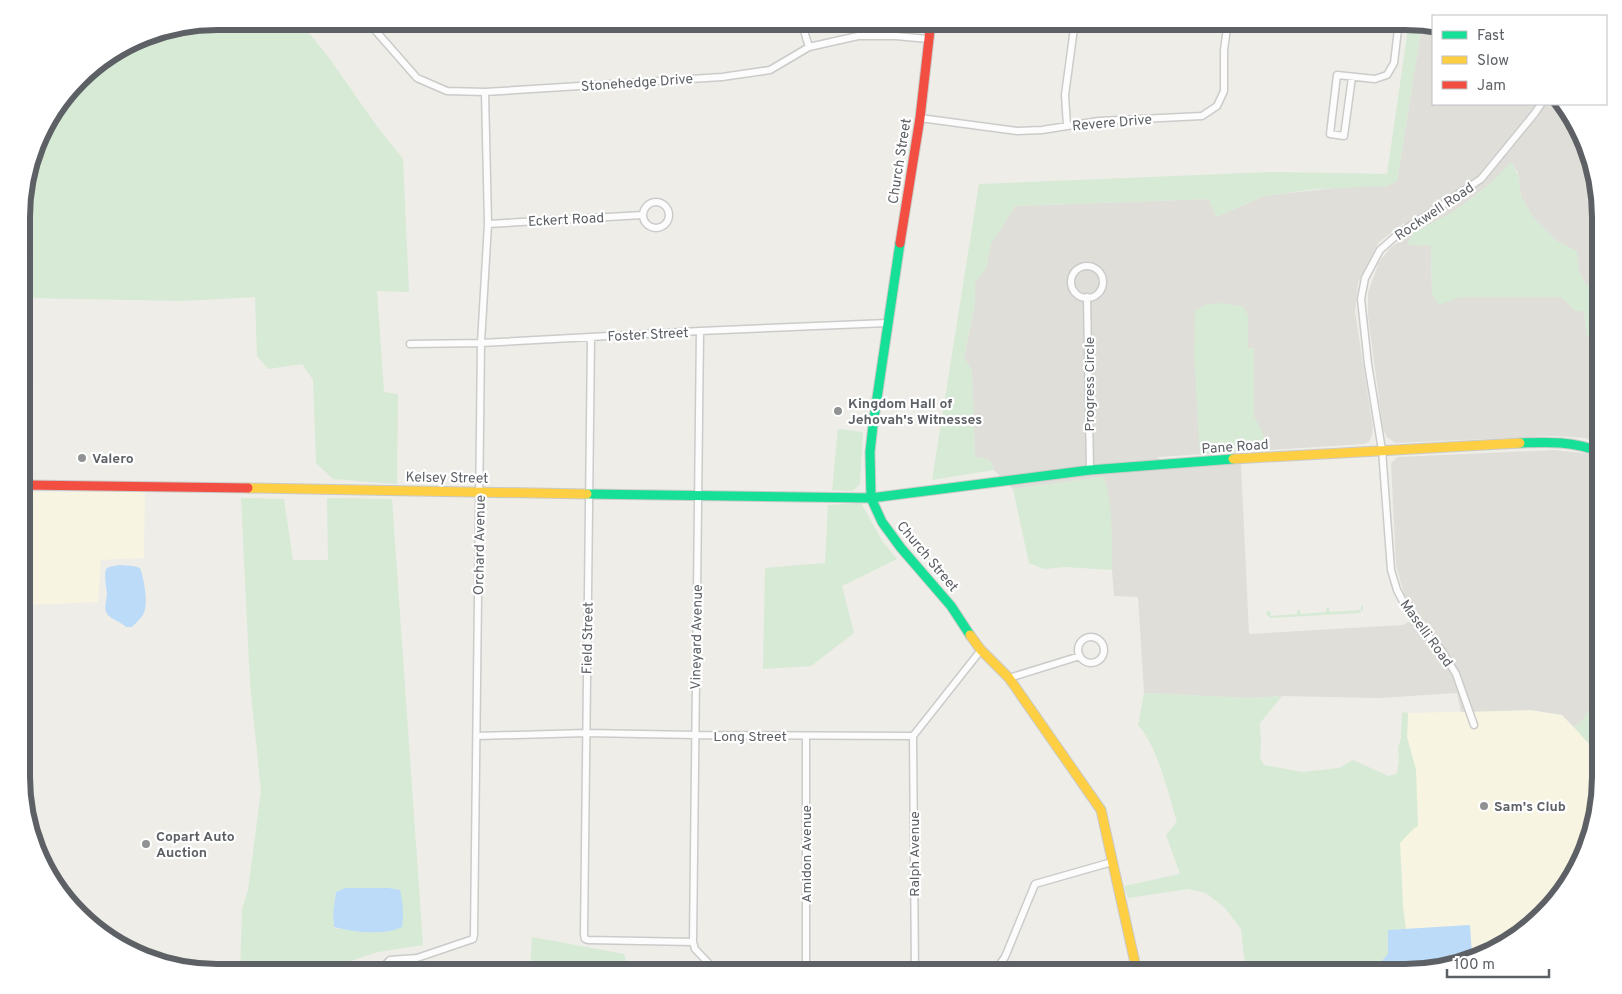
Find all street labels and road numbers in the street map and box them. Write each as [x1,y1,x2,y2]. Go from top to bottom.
street label: Stonehedge Drive [580,71,694,96]
street label: Revere Drive [1072,112,1153,135]
street label: Church Street [885,117,916,205]
street label: Rockwell Road [1392,180,1478,245]
street label: Eckert Road [528,210,605,231]
street label: Foster Street [607,325,689,346]
street label: Progress Circle [1082,337,1099,431]
street label: Pane Road [1201,437,1269,458]
street label: Kelsey Street [405,469,489,488]
street label: Orchard Avenue [471,495,490,595]
street label: Church Street [892,518,961,596]
street label: Vineyard Avenue [688,584,707,690]
street label: Maselli Road [1396,597,1456,671]
street label: Field Street [579,602,598,674]
street label: Long Street [713,729,787,746]
street label: Amidon Avenue [799,805,816,903]
street label: Ralph Avenue [907,811,924,897]

